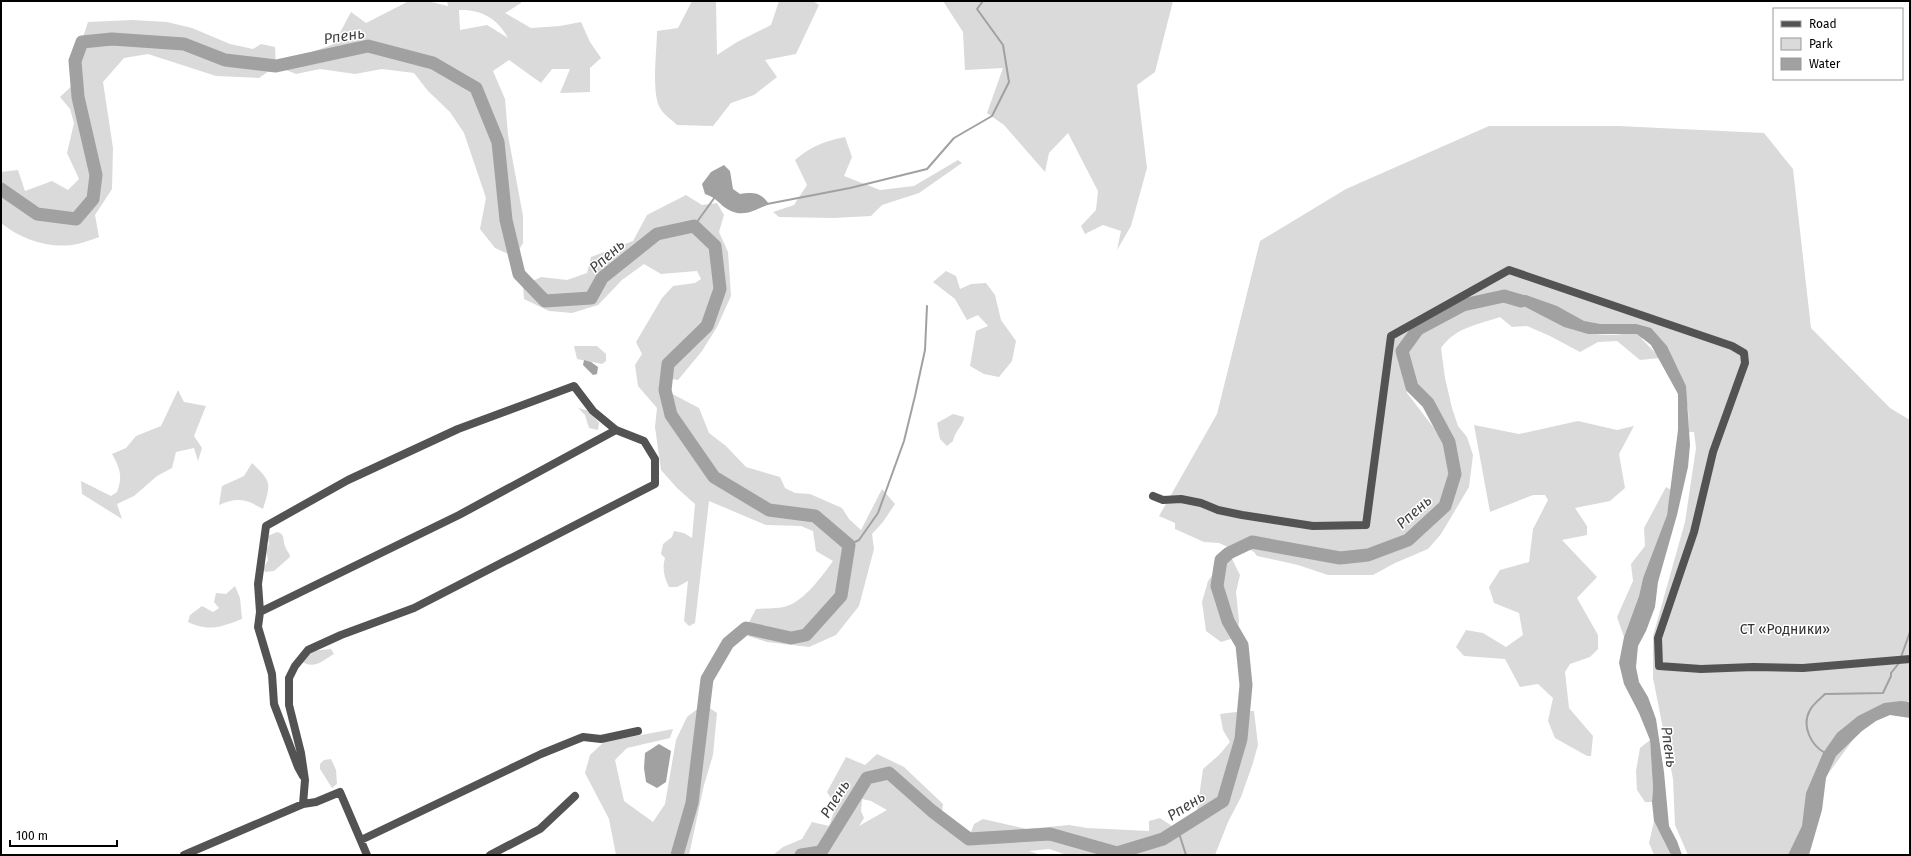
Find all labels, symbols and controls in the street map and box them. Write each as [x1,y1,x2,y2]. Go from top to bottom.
legend [1773,8,1903,80]
text: Road [1809,17,1837,31]
water label: Рпень [322,24,366,48]
text: Park [1809,37,1833,51]
text: Water [1809,57,1841,71]
water label: Рпень [586,235,628,277]
water label: Рпень [1393,491,1435,533]
park label: СТ «Родники» [1740,621,1830,638]
water label: Рпень [1657,725,1681,769]
water label: Рпень [816,777,854,821]
water label: Рпень [1164,787,1208,825]
scale bar [10,822,117,848]
text: 100 m [16,829,48,843]

